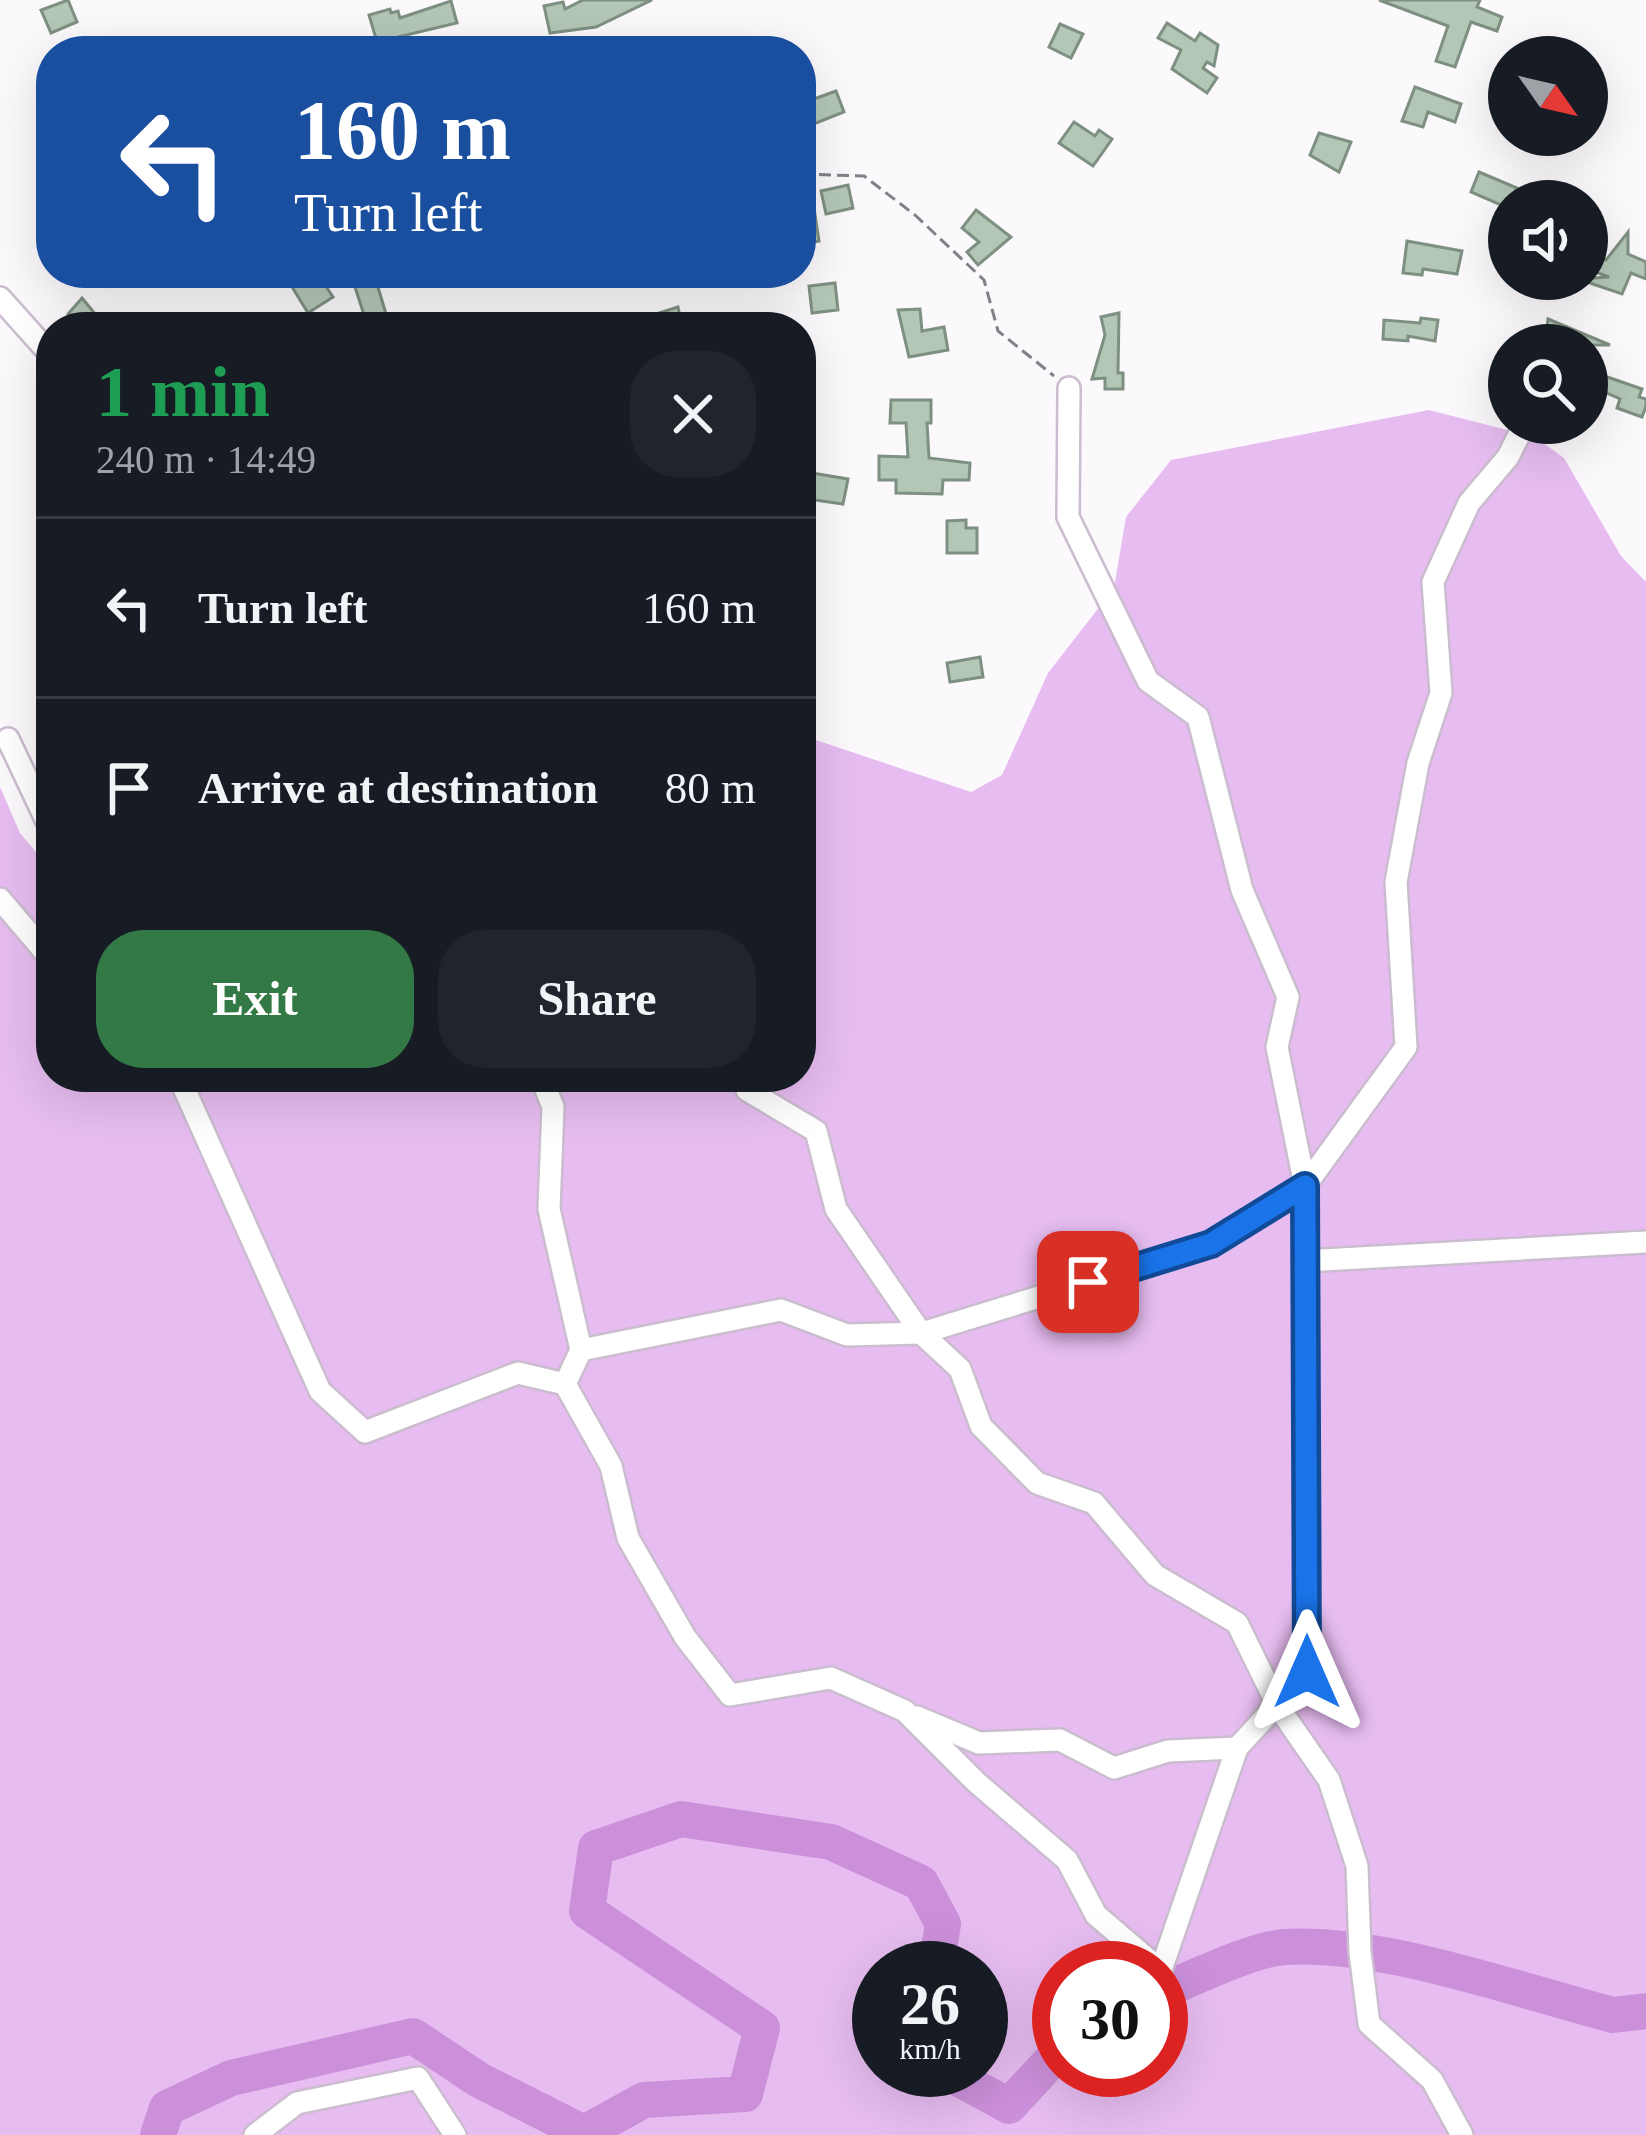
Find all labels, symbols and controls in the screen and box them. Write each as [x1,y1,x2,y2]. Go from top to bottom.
north arrow [1488,36,1608,156]
map controls [1488,36,1608,444]
icon: left [96,84,252,240]
text: 160 m [294,84,511,177]
button: sound [1488,180,1608,300]
text: Turn left [294,183,483,243]
button: search [1488,324,1608,444]
button: close [630,351,756,477]
text: 1 min [96,352,270,432]
text: 240 m · 14:49 [96,438,316,481]
icon: left [96,575,162,641]
text: Turn left [198,583,368,633]
text: 160 m [642,583,756,633]
icon: arrive [96,755,162,821]
text: Arrive at destination [198,763,598,813]
text: 80 m [665,763,756,813]
button: Exit [96,930,414,1068]
button: Share [438,930,756,1068]
pin [1037,1231,1139,1333]
icon: arrive [1055,1249,1121,1315]
position arrow [1244,1609,1370,1735]
speed limit sign: 30 [1032,1941,1188,2097]
text: 26 [900,1971,960,2037]
text: km/h [899,2032,961,2065]

